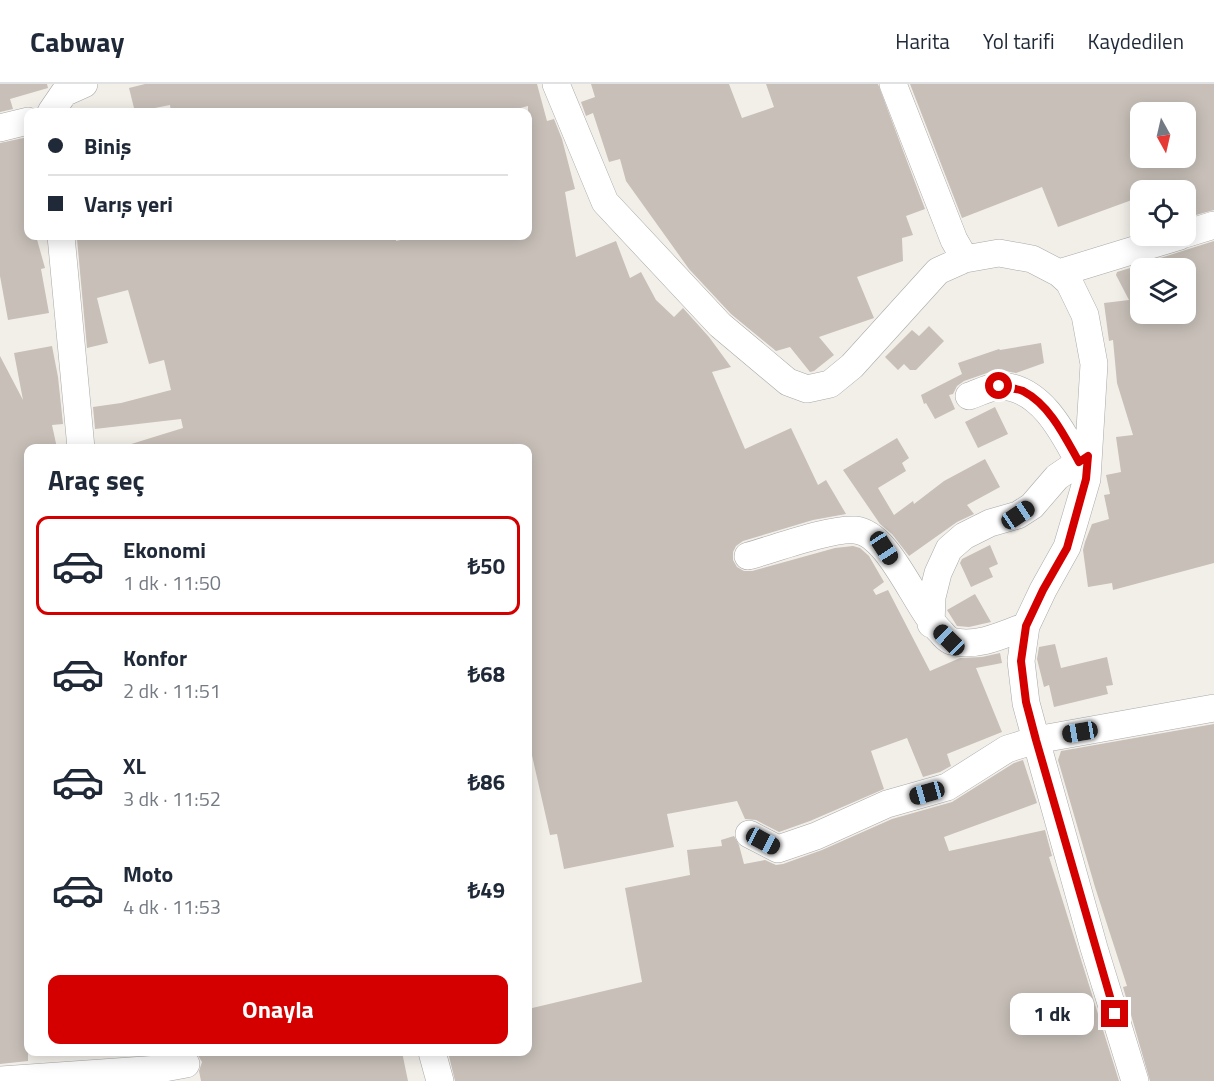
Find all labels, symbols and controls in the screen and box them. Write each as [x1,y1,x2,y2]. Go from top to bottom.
text: Cabway [30,20,124,63]
text: Harita [895,25,950,57]
text: Yol tarifi [983,25,1055,57]
text: Kaydedilen [1088,25,1184,57]
north arrow [1130,102,1196,168]
map controls [1130,102,1196,324]
text: Biniş [84,129,131,163]
button: locate [1130,180,1196,246]
text: Varış yeri [84,187,173,221]
button: layers [1130,258,1196,324]
route start [985,372,1012,399]
text: Araç seç [48,459,145,500]
car [998,497,1038,533]
car [867,528,901,568]
text: Ekonomi [123,533,206,567]
icon: car [51,539,105,593]
text: ₺50 [468,549,505,583]
text: 1 dk · 11:50 [123,567,221,598]
car [930,621,968,659]
text: Konfor [123,641,187,675]
icon: car [51,647,105,701]
text: ₺68 [468,657,505,691]
text: 2 dk · 11:51 [123,675,221,706]
car [1061,720,1099,744]
text: XL [123,749,146,783]
icon: car [51,755,105,809]
text: ₺86 [468,765,505,799]
car [907,779,947,807]
text: 3 dk · 11:52 [123,783,221,814]
car [743,825,783,857]
text: Moto [123,857,173,891]
icon: car [51,863,105,917]
text: ₺49 [468,873,505,907]
text: 4 dk · 11:53 [123,891,221,922]
button: Onayla [48,975,508,1044]
callout: 1 dk [1010,993,1094,1035]
text: 1 dk [1034,998,1070,1029]
route end [1101,1000,1128,1027]

